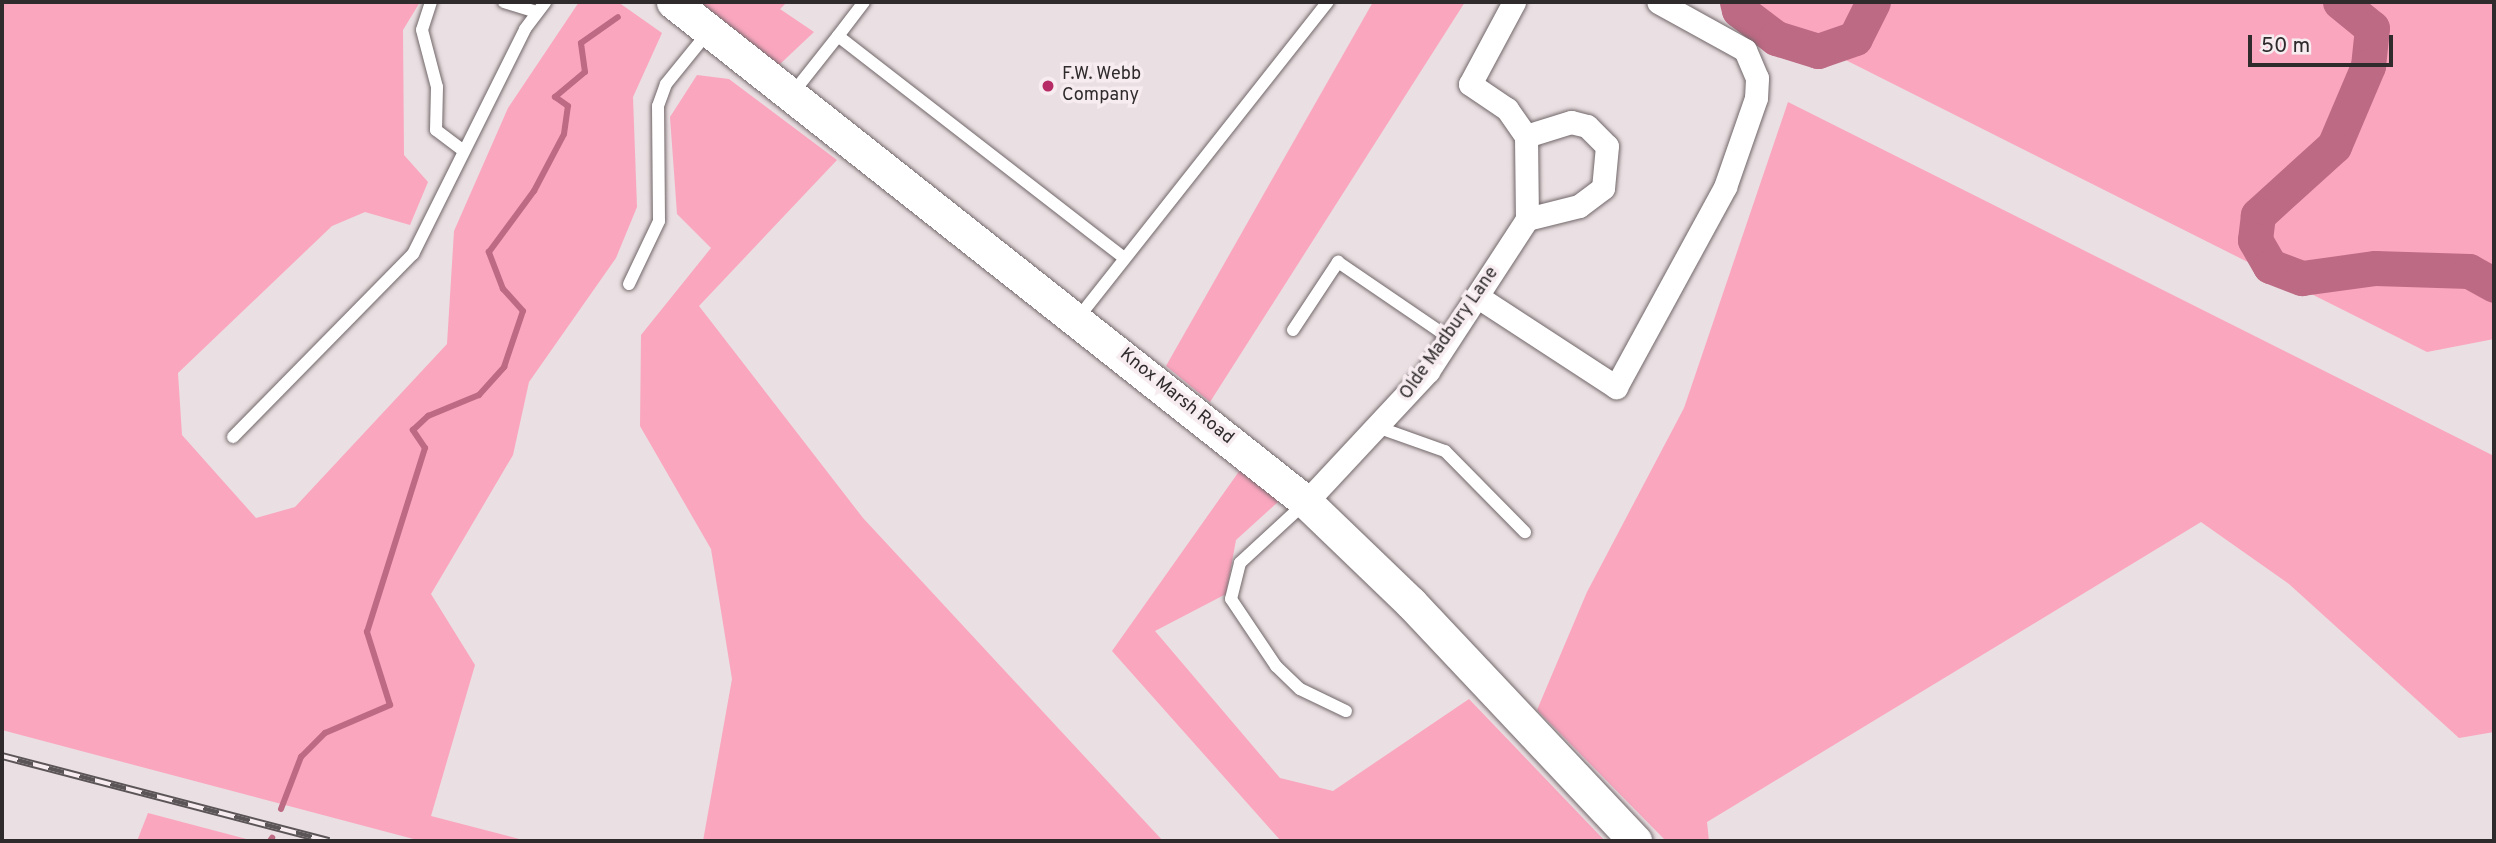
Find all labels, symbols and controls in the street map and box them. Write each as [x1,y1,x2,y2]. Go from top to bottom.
scale bar [2251,21,2396,65]
text: 50 m [2261,33,2310,60]
place label: F.W. Webb Company [1062,65,1141,108]
marker: F.W. Webb Company [1040,78,1056,94]
street label: Olde Madbury Lane [1396,264,1504,404]
street label: Knox Marsh Road [1115,344,1237,450]

